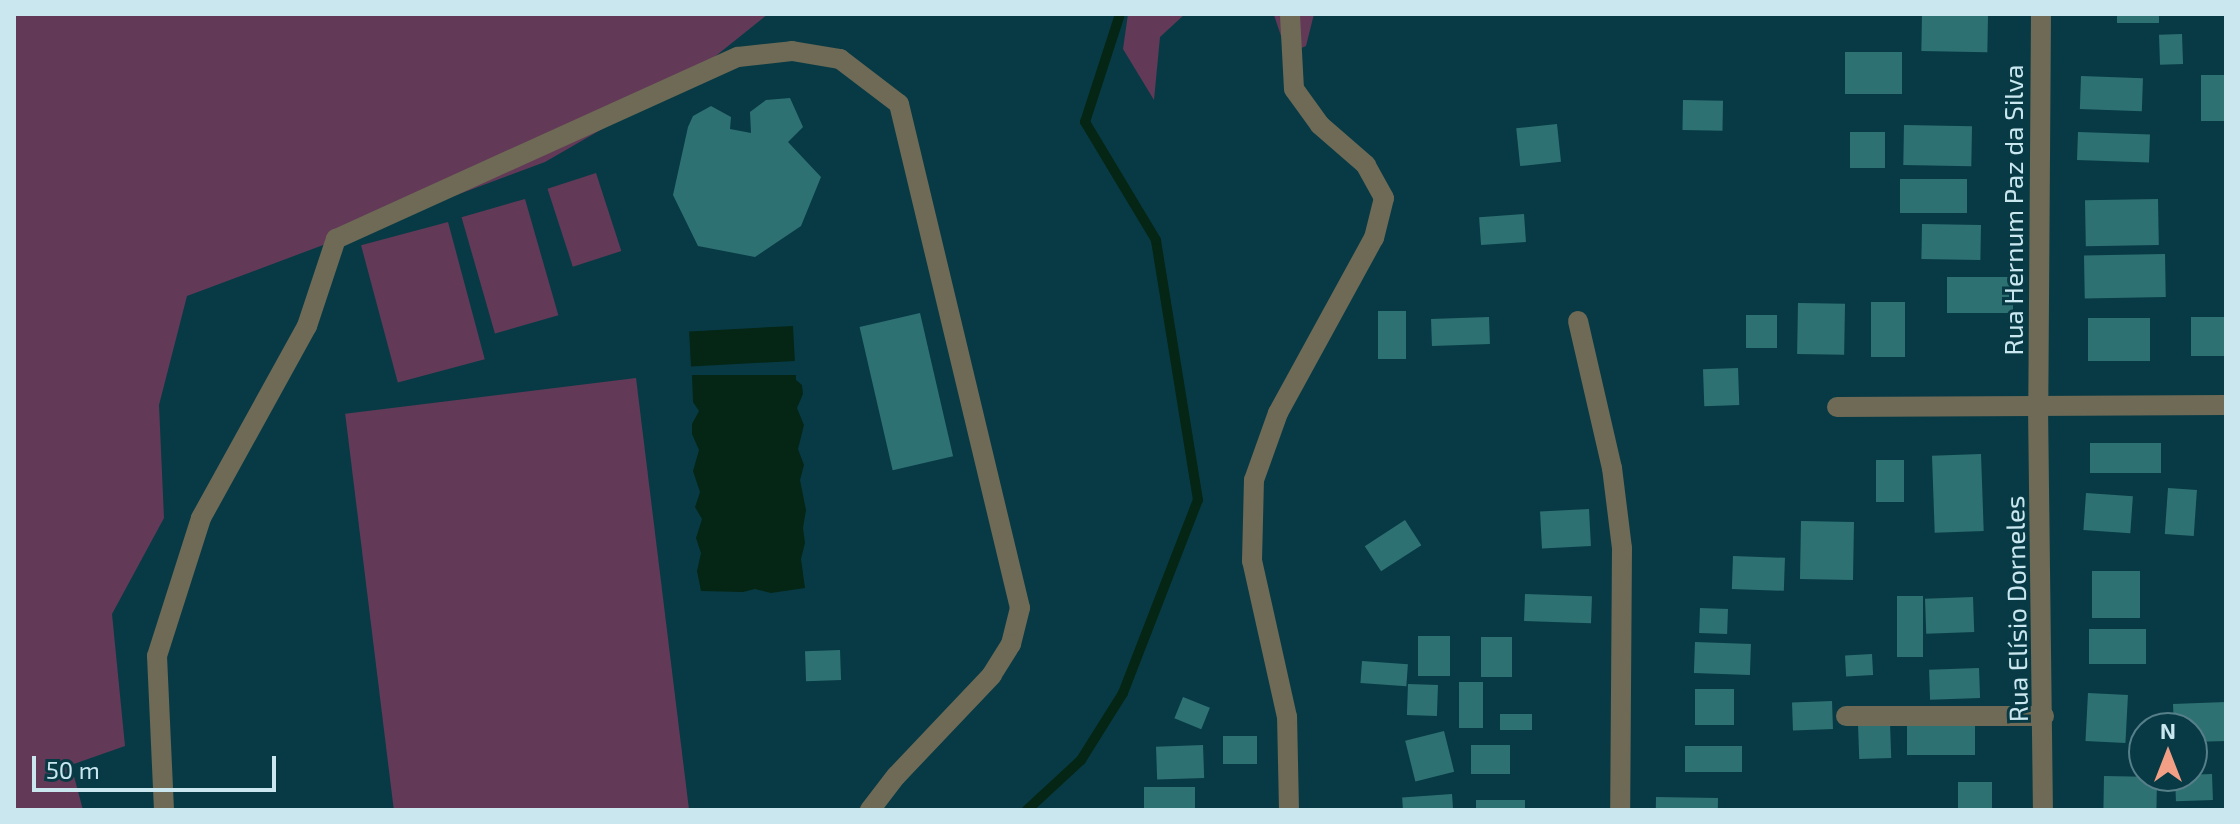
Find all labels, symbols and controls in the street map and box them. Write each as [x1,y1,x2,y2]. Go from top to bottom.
street label: Rua Hernum Paz da Silva [1997,65,2029,355]
street label: Rua Elísio Dorneles [1998,496,2034,722]
north arrow [2128,712,2208,792]
text: N [2160,717,2176,743]
scale bar [36,740,280,790]
text: 50 m [46,755,100,784]

